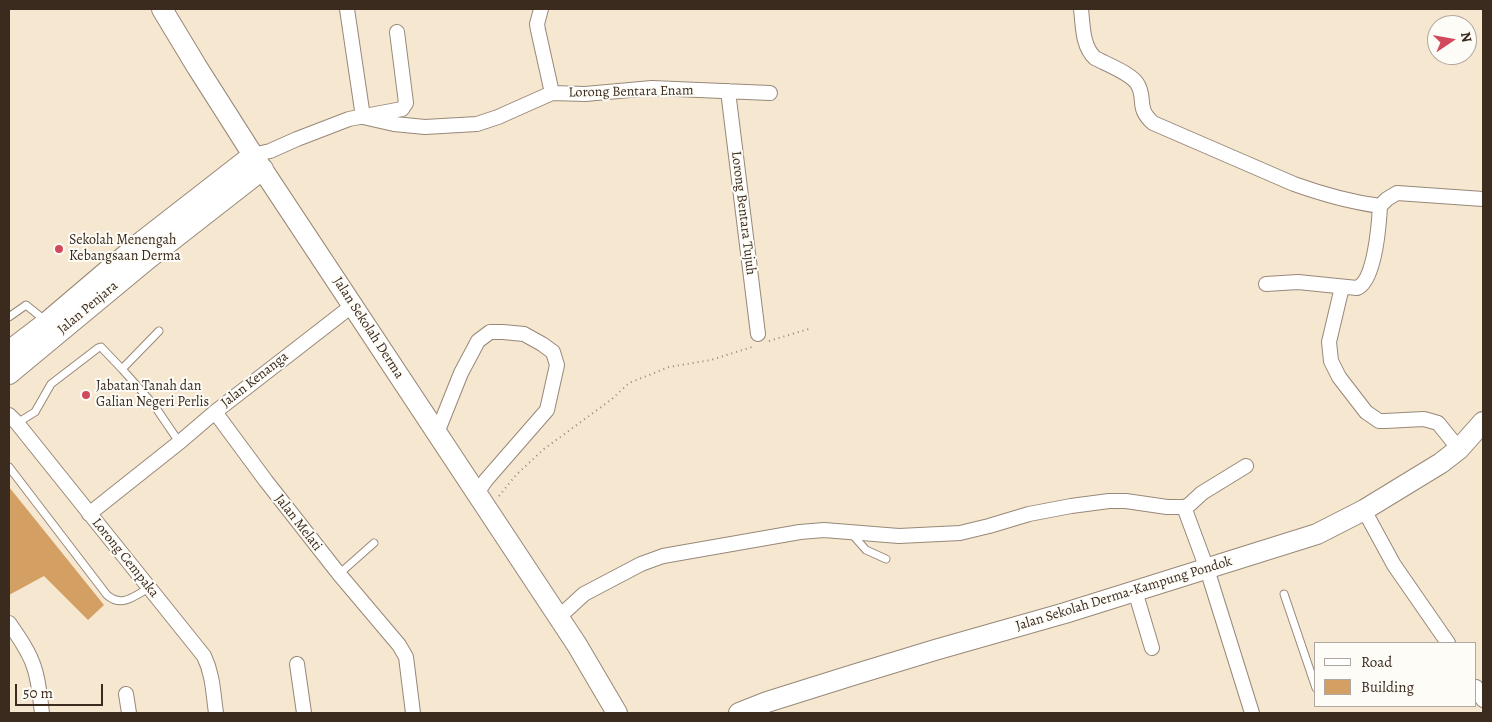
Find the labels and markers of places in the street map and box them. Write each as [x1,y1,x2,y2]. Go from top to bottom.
place label: Sekolah Menengah Kebangsaan Derma [69,233,181,266]
marker: Sekolah Menengah Kebangsaan Derma [53,243,65,255]
place label: Jabatan Tanah dan Galian Negeri Perlis [96,379,209,412]
marker: Jabatan Tanah dan Galian Negeri Perlis [80,389,92,401]

